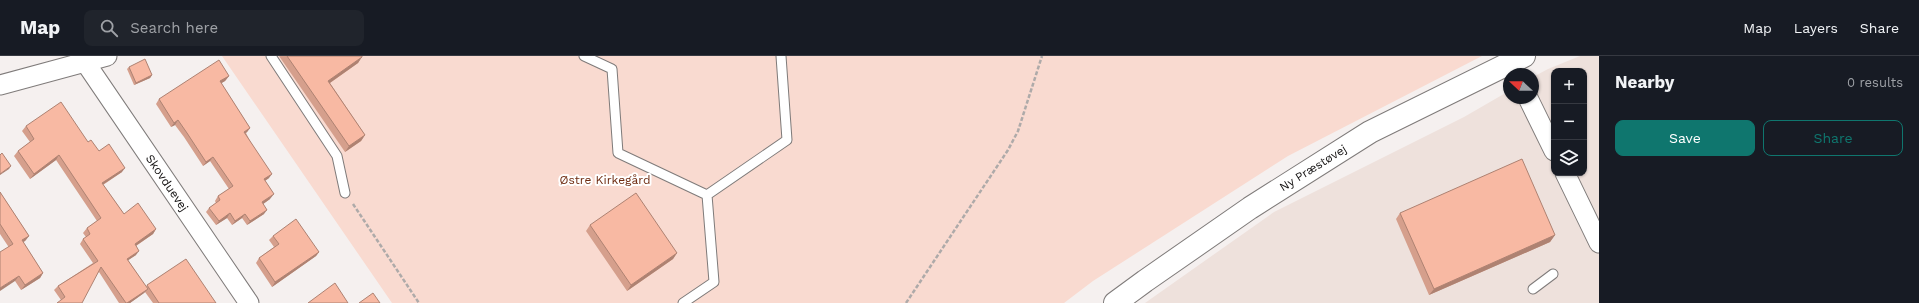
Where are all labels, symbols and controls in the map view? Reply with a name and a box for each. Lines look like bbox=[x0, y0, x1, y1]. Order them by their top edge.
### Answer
search box bbox=[84, 10, 364, 46]
text: Map bbox=[20, 16, 60, 39]
icon: search bbox=[98, 17, 120, 39]
text: Search here bbox=[130, 19, 218, 37]
text: Map bbox=[1743, 20, 1772, 36]
text: Layers bbox=[1794, 20, 1838, 36]
text: Share bbox=[1860, 20, 1899, 36]
north arrow bbox=[1503, 68, 1539, 104]
map controls bbox=[1551, 68, 1587, 176]
button: + bbox=[1551, 68, 1587, 104]
text: Nearby bbox=[1615, 72, 1674, 92]
text: 0 results bbox=[1847, 75, 1903, 90]
button: − bbox=[1551, 104, 1587, 140]
button: Save bbox=[1615, 120, 1755, 156]
button: Share bbox=[1763, 120, 1903, 156]
button: layers bbox=[1551, 140, 1587, 176]
street label: Ny Præstøvej bbox=[1277, 142, 1349, 194]
street label: Skovduevej bbox=[143, 152, 191, 214]
park label: Østre Kirkegård bbox=[560, 173, 650, 187]

